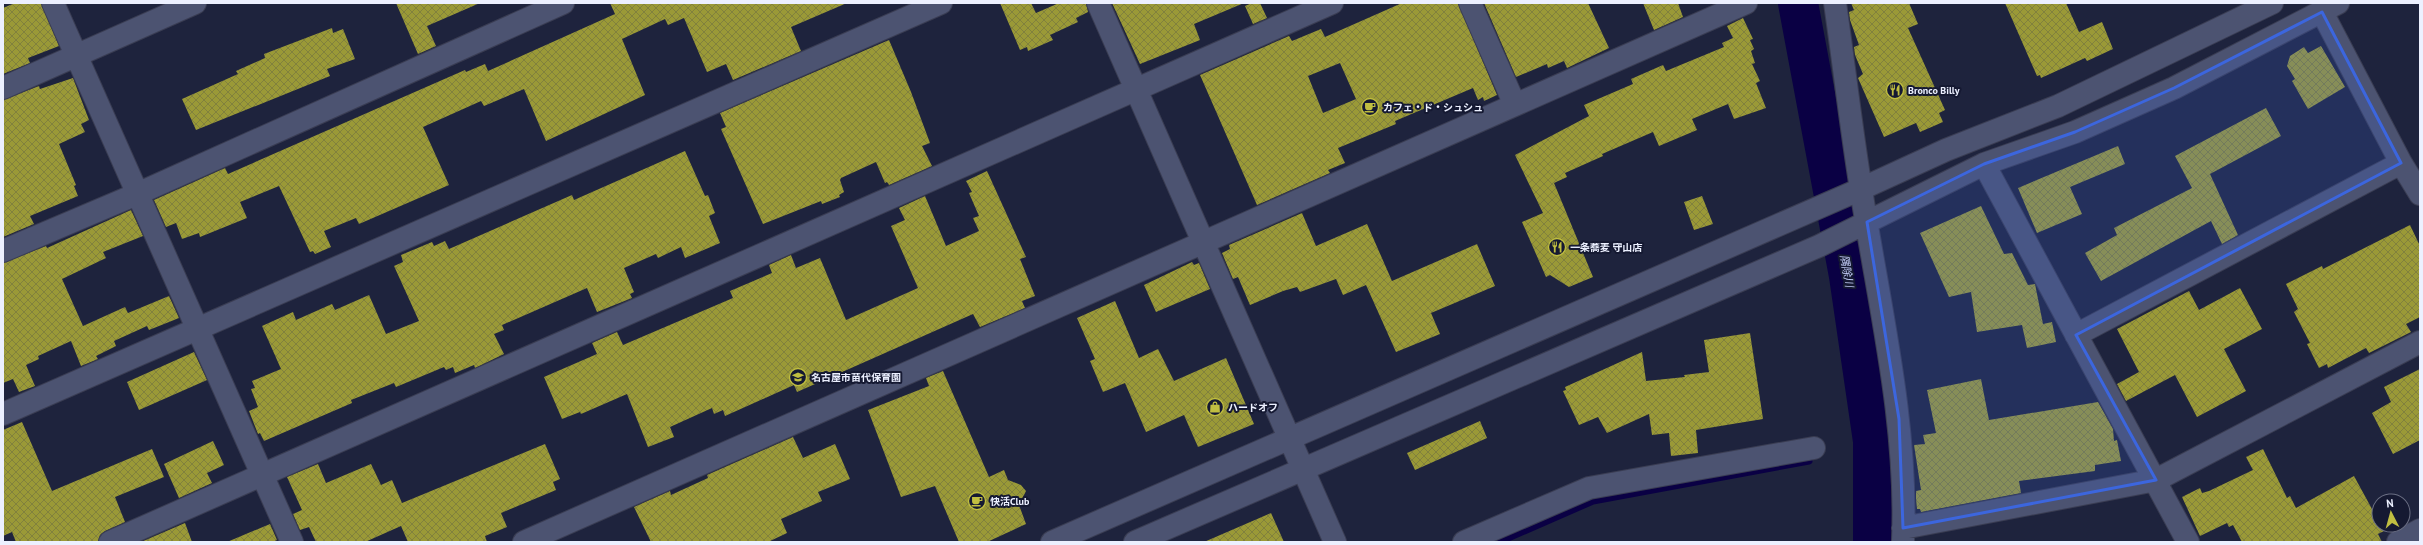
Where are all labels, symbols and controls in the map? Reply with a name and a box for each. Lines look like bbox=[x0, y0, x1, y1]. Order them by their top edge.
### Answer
restaurant icon: Bronco Billy bbox=[1885, 80, 1905, 100]
place label: Bronco Billy bbox=[1908, 84, 1960, 97]
cafe icon: カフェ・ド・シュシュ bbox=[1360, 97, 1380, 117]
place label: カフェ・ド・シュシュ bbox=[1383, 101, 1483, 114]
restaurant icon: 一条蕎麦 守山店 bbox=[1547, 237, 1567, 257]
place label: 一条蕎麦 守山店 bbox=[1570, 241, 1643, 254]
water label: 隅除川 bbox=[1837, 254, 1857, 289]
school or university icon: 名古屋市苗代保育園 bbox=[788, 367, 808, 387]
place label: 名古屋市苗代保育園 bbox=[811, 371, 901, 384]
shop icon: ハードオフ bbox=[1205, 397, 1225, 417]
place label: ハードオフ bbox=[1228, 401, 1278, 414]
cafe icon: 快活Club bbox=[967, 491, 987, 511]
north arrow bbox=[2371, 493, 2411, 533]
place label: 快活Club bbox=[990, 495, 1030, 508]
text: N bbox=[2386, 496, 2394, 510]

